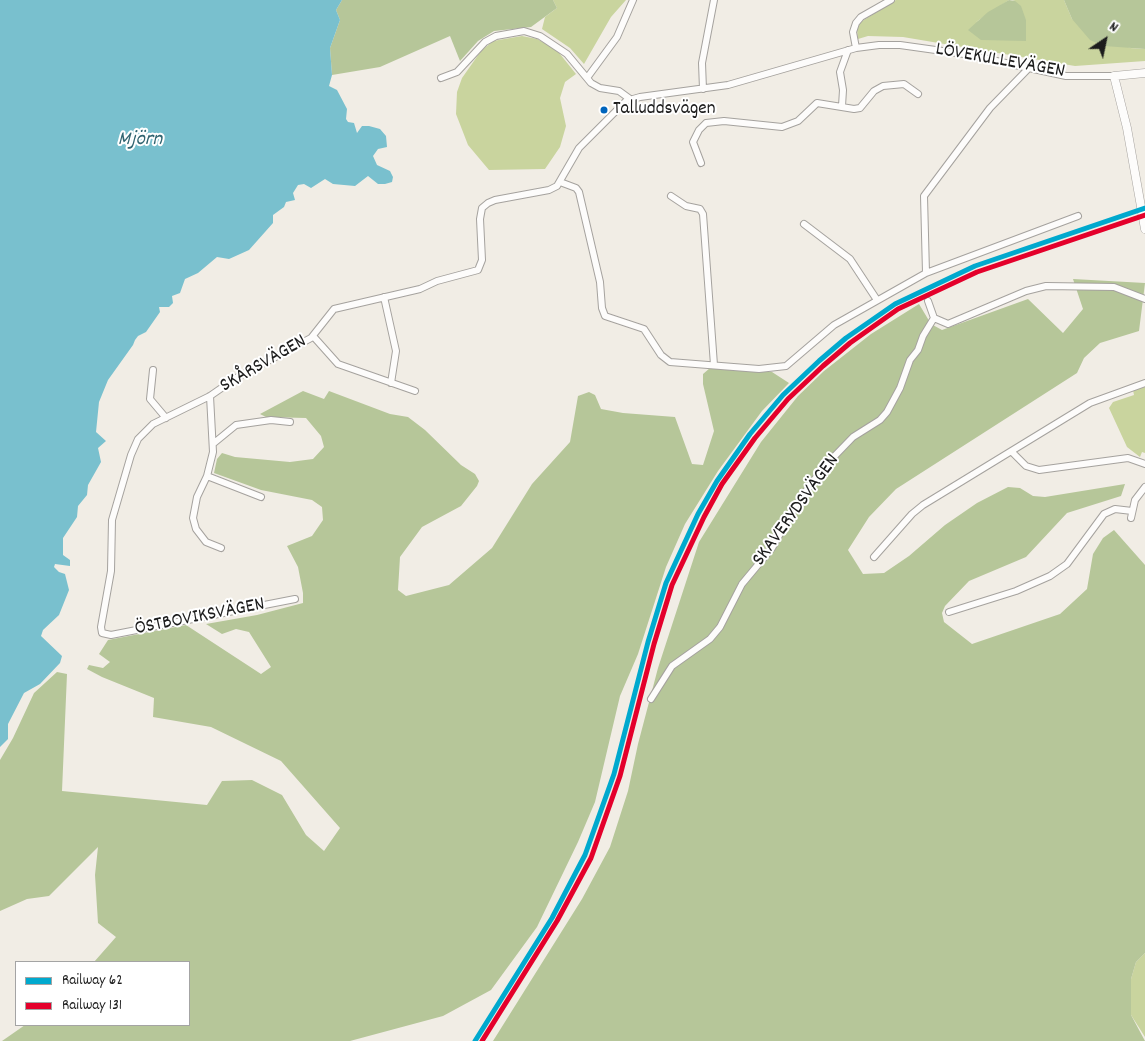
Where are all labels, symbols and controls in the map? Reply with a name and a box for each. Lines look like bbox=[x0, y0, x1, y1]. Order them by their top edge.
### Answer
north arrow bbox=[1080, 15, 1130, 65]
text: N bbox=[1105, 17, 1122, 38]
street label: LÖVEKULLEVÄGEN bbox=[933, 39, 1067, 85]
place label: Talluddsvägen bbox=[613, 99, 715, 121]
marker: Talluddsvägen bbox=[599, 105, 609, 115]
water label: Mjörn bbox=[118, 128, 162, 154]
street label: SKÅRSVÄGEN bbox=[216, 331, 312, 399]
street label: SKAVERYDSVÄGEN bbox=[748, 450, 846, 572]
street label: ÖSTBOVIKSVÄGEN bbox=[133, 594, 267, 642]
legend bbox=[15, 961, 190, 1026]
text: Railway 62 bbox=[62, 970, 123, 992]
text: Railway 131 bbox=[62, 995, 122, 1017]

